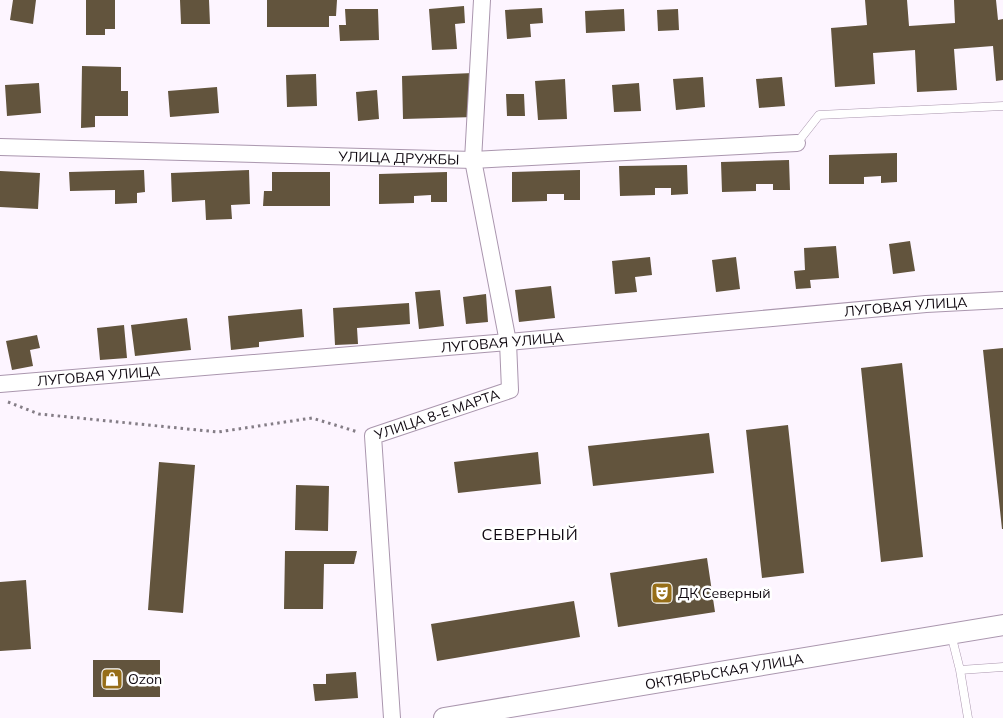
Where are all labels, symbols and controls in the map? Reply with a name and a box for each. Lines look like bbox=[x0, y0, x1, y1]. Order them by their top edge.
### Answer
street label: УЛИЦА ДРУЖБЫ bbox=[337, 147, 460, 169]
street label: ЛУГОВАЯ УЛИЦА bbox=[843, 293, 968, 320]
street label: ЛУГОВАЯ УЛИЦА bbox=[440, 328, 565, 357]
street label: ЛУГОВАЯ УЛИЦА bbox=[36, 362, 162, 390]
street label: УЛИЦА 8-Е МАРТА bbox=[371, 385, 502, 444]
district label: СЕВЕРНЫЙ bbox=[481, 524, 579, 544]
theatre icon: ДК Северный bbox=[650, 581, 674, 605]
place label: ДК Северный bbox=[678, 584, 771, 602]
street label: ОКТЯБРЬСКАЯ УЛИЦА bbox=[644, 649, 805, 693]
shop icon: Ozon bbox=[100, 667, 124, 691]
place label: Ozon bbox=[128, 670, 162, 688]

